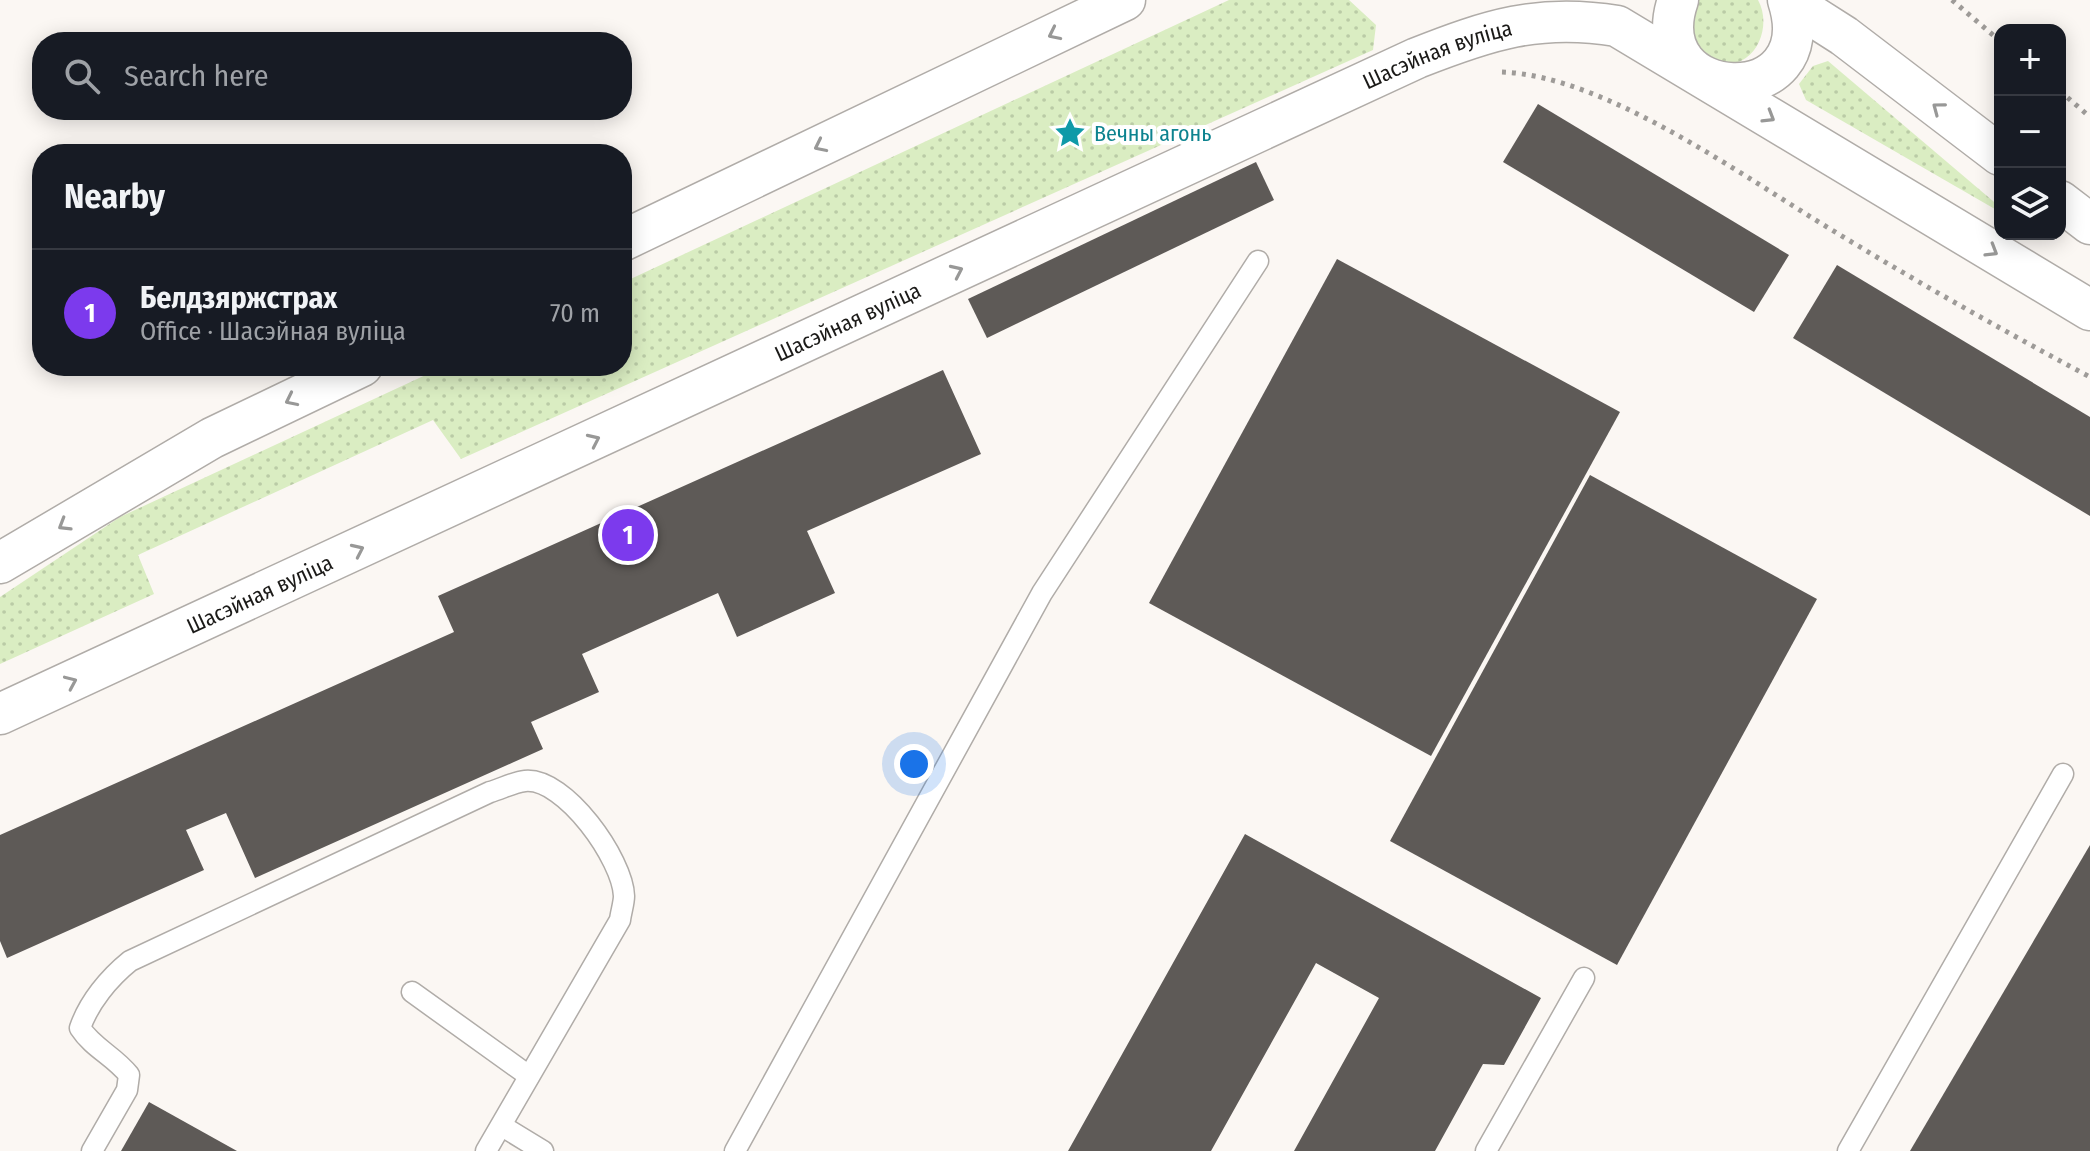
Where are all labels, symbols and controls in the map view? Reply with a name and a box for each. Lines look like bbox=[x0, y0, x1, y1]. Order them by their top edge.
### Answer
street label: Шасэйная вуліца bbox=[1358, 14, 1514, 95]
one-way arrow bbox=[1048, 24, 1063, 40]
map controls bbox=[1994, 24, 2066, 240]
button: + bbox=[1994, 24, 2066, 96]
search box bbox=[32, 32, 632, 120]
icon: search bbox=[60, 54, 104, 98]
text: Search here bbox=[124, 58, 269, 94]
button: − bbox=[1994, 96, 2066, 168]
one-way arrow bbox=[1932, 103, 1947, 117]
one-way arrow bbox=[1760, 107, 1775, 123]
place icon: Вечны агонь bbox=[1053, 116, 1087, 150]
place label: Вечны агонь bbox=[1094, 120, 1212, 147]
one-way arrow bbox=[814, 136, 828, 152]
button: layers bbox=[1994, 168, 2066, 240]
text: Nearby bbox=[64, 176, 165, 217]
one-way arrow bbox=[1983, 241, 1998, 257]
one-way arrow bbox=[948, 265, 963, 281]
street label: Шасэйная вуліца bbox=[770, 276, 925, 367]
text: Белдзяржстрах bbox=[140, 280, 337, 316]
text: 1 bbox=[85, 298, 96, 329]
text: 70 m bbox=[550, 298, 600, 329]
text: Office · Шасэйная вуліца bbox=[140, 316, 406, 347]
one-way arrow bbox=[285, 390, 300, 406]
one-way arrow bbox=[586, 434, 600, 450]
pin: 1 bbox=[602, 505, 654, 565]
one-way arrow bbox=[58, 516, 73, 531]
one-way arrow bbox=[350, 543, 364, 559]
street label: Шасэйная вуліца bbox=[182, 548, 337, 639]
one-way arrow bbox=[63, 676, 77, 692]
your location bbox=[894, 744, 934, 784]

